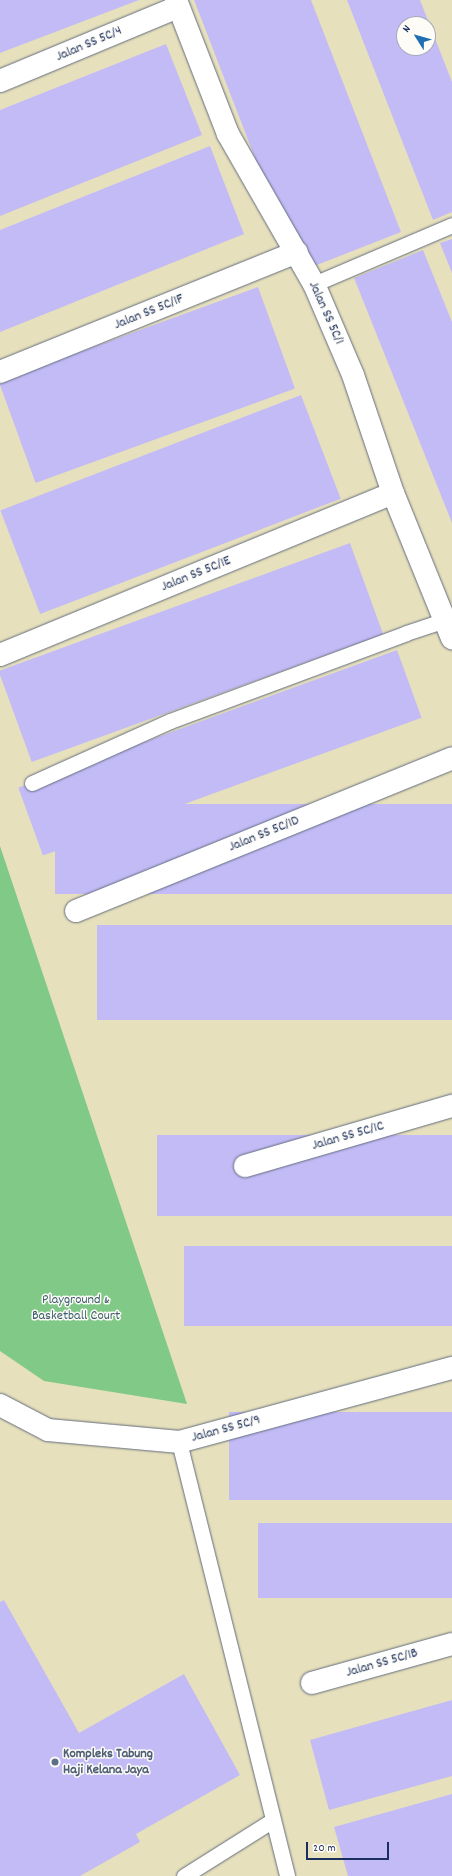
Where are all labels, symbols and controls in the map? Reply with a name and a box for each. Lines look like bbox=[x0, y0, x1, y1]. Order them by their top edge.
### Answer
north arrow bbox=[396, 16, 436, 56]
text: N bbox=[399, 22, 415, 36]
street label: Jalan SS 5C/4 bbox=[54, 23, 124, 65]
street label: Jalan SS 5C/1 bbox=[305, 279, 347, 347]
street label: Jalan SS 5C/1F bbox=[112, 290, 186, 334]
street label: Jalan SS 5C/1E bbox=[159, 552, 233, 596]
street label: Jalan SS 5C/1D bbox=[226, 812, 302, 856]
street label: Jalan SS 5C/1C bbox=[310, 1118, 386, 1154]
park label: Playground & Basketball Court bbox=[32, 1292, 120, 1324]
street label: Jalan SS 5C/9 bbox=[190, 1412, 262, 1446]
street label: Jalan SS 5C/1B bbox=[344, 1645, 420, 1681]
place label: Kompleks Tabung Haji Kelana Jaya bbox=[63, 1746, 153, 1778]
marker: Kompleks Tabung Haji Kelana Jaya bbox=[50, 1757, 60, 1767]
scale bar bbox=[308, 1834, 391, 1860]
text: 20 m bbox=[313, 1840, 336, 1857]

